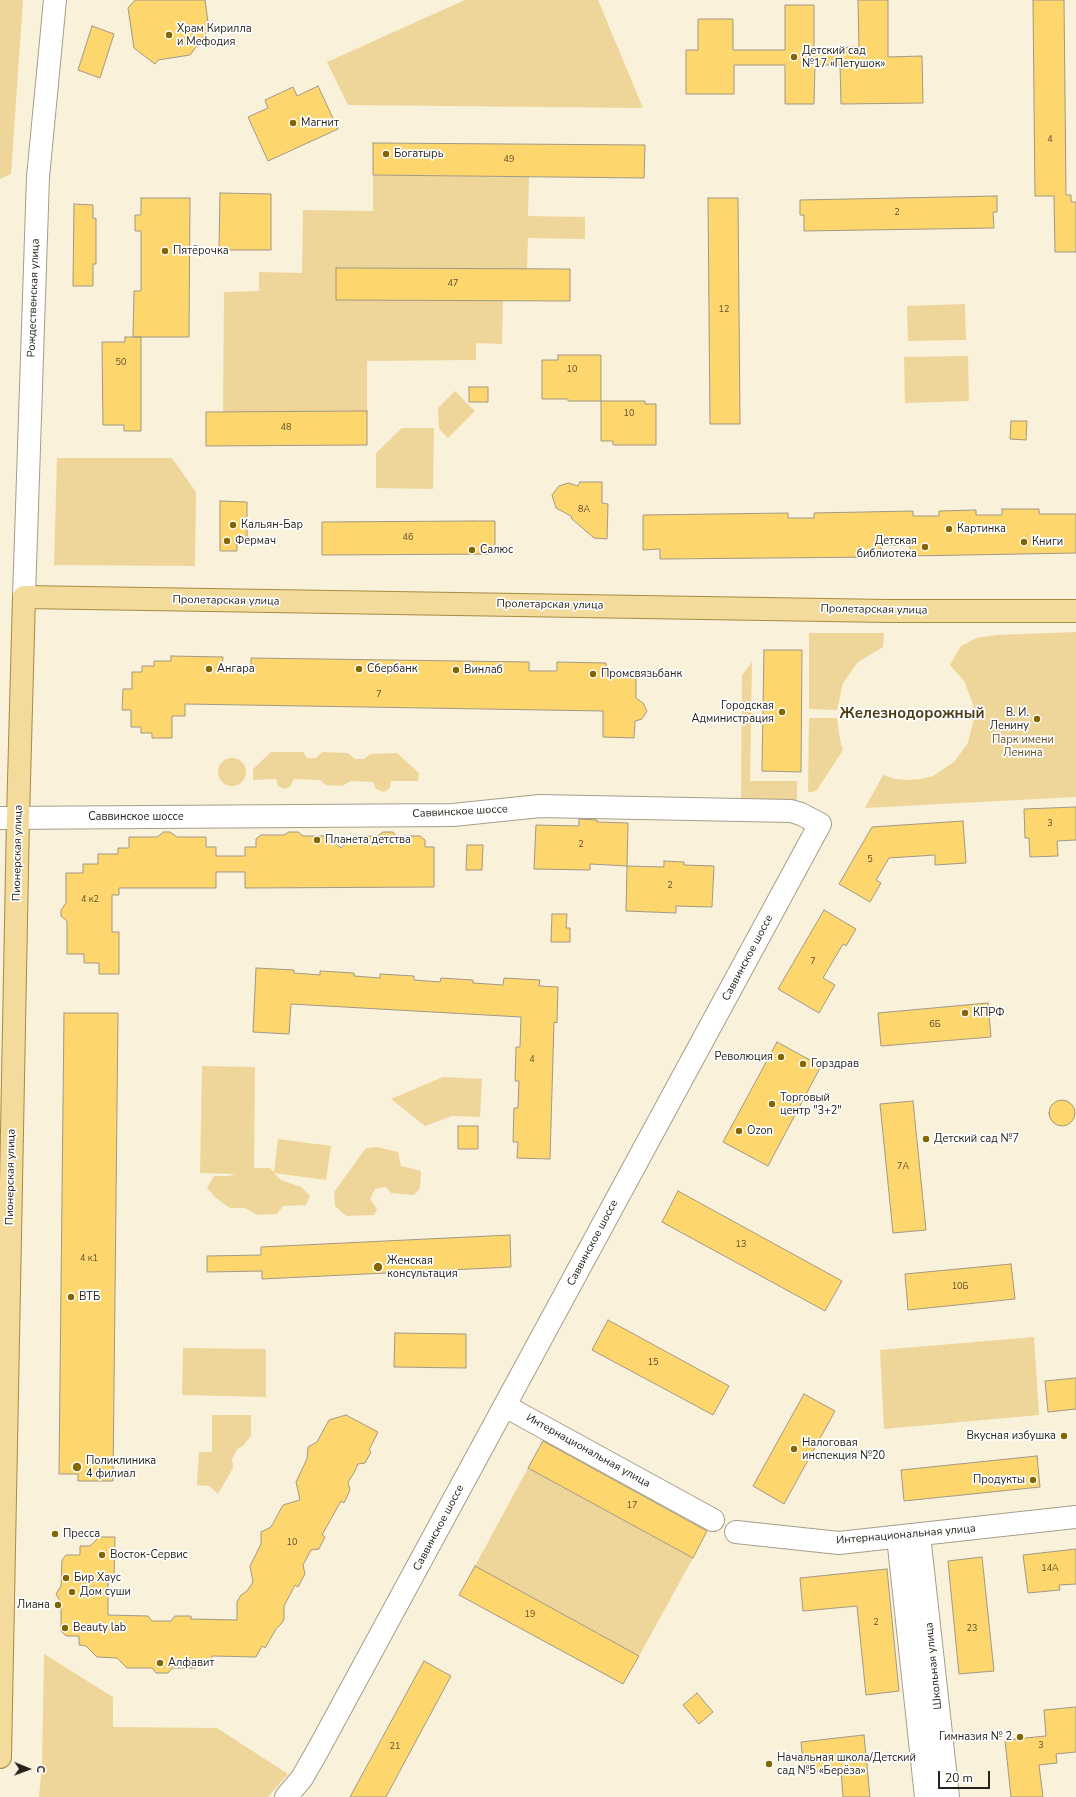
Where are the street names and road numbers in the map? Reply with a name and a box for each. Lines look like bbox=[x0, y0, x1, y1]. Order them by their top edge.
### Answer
street label: Рождественская улица bbox=[25, 238, 43, 358]
street label: Пролетарская улица bbox=[172, 593, 280, 609]
street label: Пролетарская улица bbox=[496, 597, 604, 613]
street label: Пролетарская улица bbox=[820, 602, 928, 618]
street label: Саввинское шоссе bbox=[412, 803, 508, 821]
street label: Пионерская улица bbox=[11, 805, 25, 901]
street label: Саввинское шоссе bbox=[88, 810, 184, 824]
street label: Саввинское шоссе bbox=[720, 913, 776, 1003]
street label: Пионерская улица bbox=[4, 1129, 18, 1225]
street label: Саввинское шоссе bbox=[565, 1198, 621, 1288]
street label: Интернациональная улица bbox=[524, 1411, 652, 1491]
street label: Саввинское шоссе bbox=[411, 1483, 467, 1573]
street label: Интернациональная улица bbox=[836, 1522, 976, 1548]
street label: Школьная улица bbox=[923, 1622, 945, 1710]

